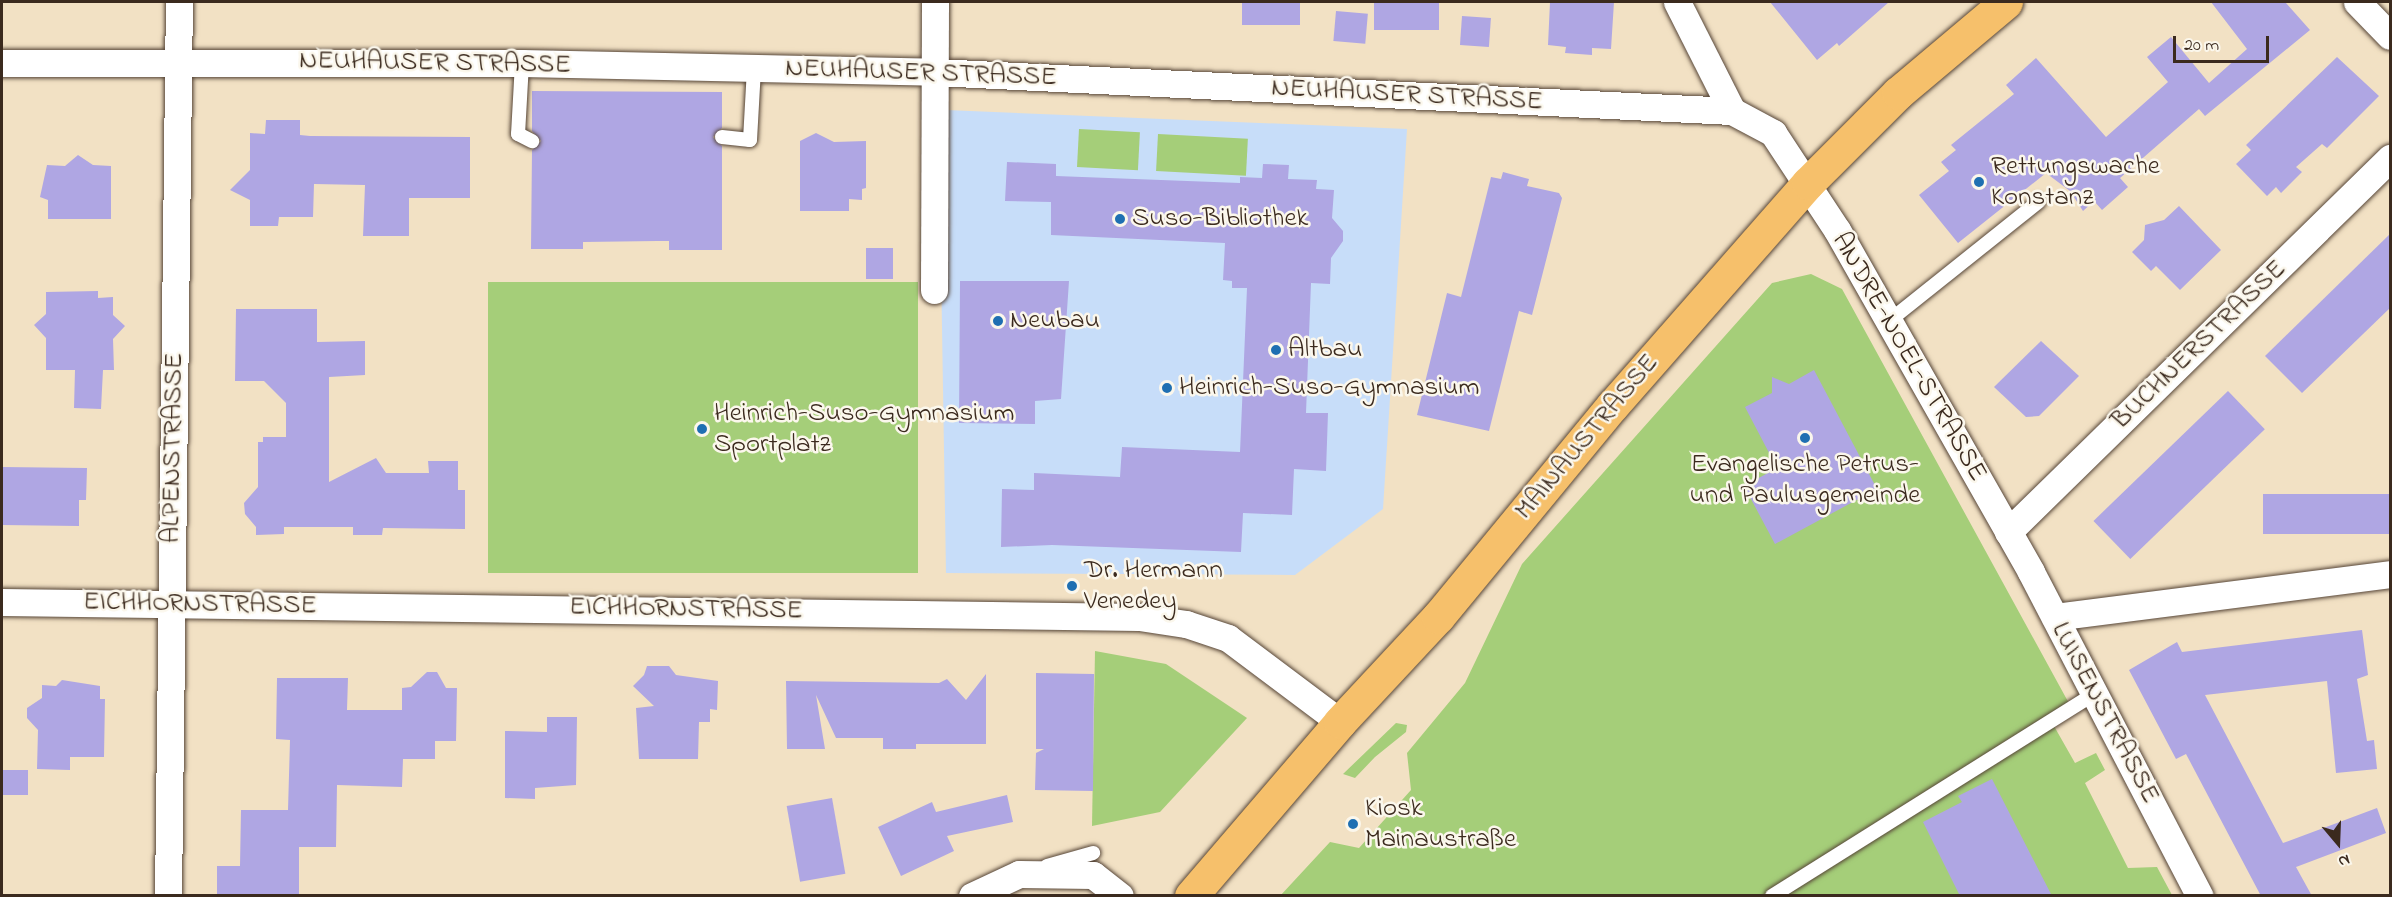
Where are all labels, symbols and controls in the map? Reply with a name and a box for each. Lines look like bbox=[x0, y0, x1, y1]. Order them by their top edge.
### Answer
scale bar bbox=[2176, 24, 2272, 62]
text: 20 m bbox=[2184, 33, 2219, 59]
street label: NEUHAUSER STRASSE bbox=[299, 44, 571, 82]
street label: NEUHAUSER STRASSE bbox=[785, 52, 1057, 94]
street label: NEUHAUSER STRASSE bbox=[1270, 72, 1544, 118]
place label: Rettungswache Konstanz bbox=[1991, 150, 2160, 213]
marker: Rettungswache Konstanz bbox=[1972, 175, 1986, 189]
place label: Suso-Bibliothek bbox=[1132, 203, 1308, 235]
marker: Suso-Bibliothek bbox=[1113, 212, 1127, 226]
street label: ANDRE-NOEL-STRASSE bbox=[1824, 227, 1994, 487]
street label: BUCHNERSTRASSE bbox=[2105, 253, 2293, 437]
place label: Neubau bbox=[1010, 305, 1100, 337]
marker: Neubau bbox=[991, 314, 1005, 328]
place label: Altbau bbox=[1288, 334, 1362, 366]
marker: Altbau bbox=[1269, 343, 1283, 357]
street label: MAINAUSTRASSE bbox=[1508, 347, 1666, 527]
street label: ALPENSTRASSE bbox=[155, 352, 191, 544]
place label: Heinrich-Suso-Gymnasium bbox=[1179, 372, 1479, 404]
marker: Heinrich-Suso-Gymnasium bbox=[1160, 381, 1174, 395]
place label: Heinrich-Suso-Gymnasium Sportplatz bbox=[714, 397, 1014, 460]
marker: Heinrich-Suso-Gymnasium Sportplatz bbox=[695, 422, 709, 436]
marker: Evangelische Petrus- und Paulusgemeinde bbox=[1798, 431, 1812, 445]
place label: Evangelische Petrus- und Paulusgemeinde bbox=[1690, 448, 1920, 511]
place label: Dr. Hermann Venedey bbox=[1084, 554, 1223, 617]
marker: Dr. Hermann Venedey bbox=[1065, 579, 1079, 593]
street label: EICHHORNSTRASSE bbox=[83, 586, 317, 622]
street label: EICHHORNSTRASSE bbox=[569, 591, 803, 627]
street label: LUISENSTRASSE bbox=[2044, 617, 2166, 809]
place label: Kiosk Mainaustraße bbox=[1365, 792, 1516, 855]
north arrow bbox=[2308, 813, 2368, 873]
marker: Kiosk Mainaustraße bbox=[1346, 817, 1360, 831]
text: N bbox=[2335, 847, 2353, 873]

